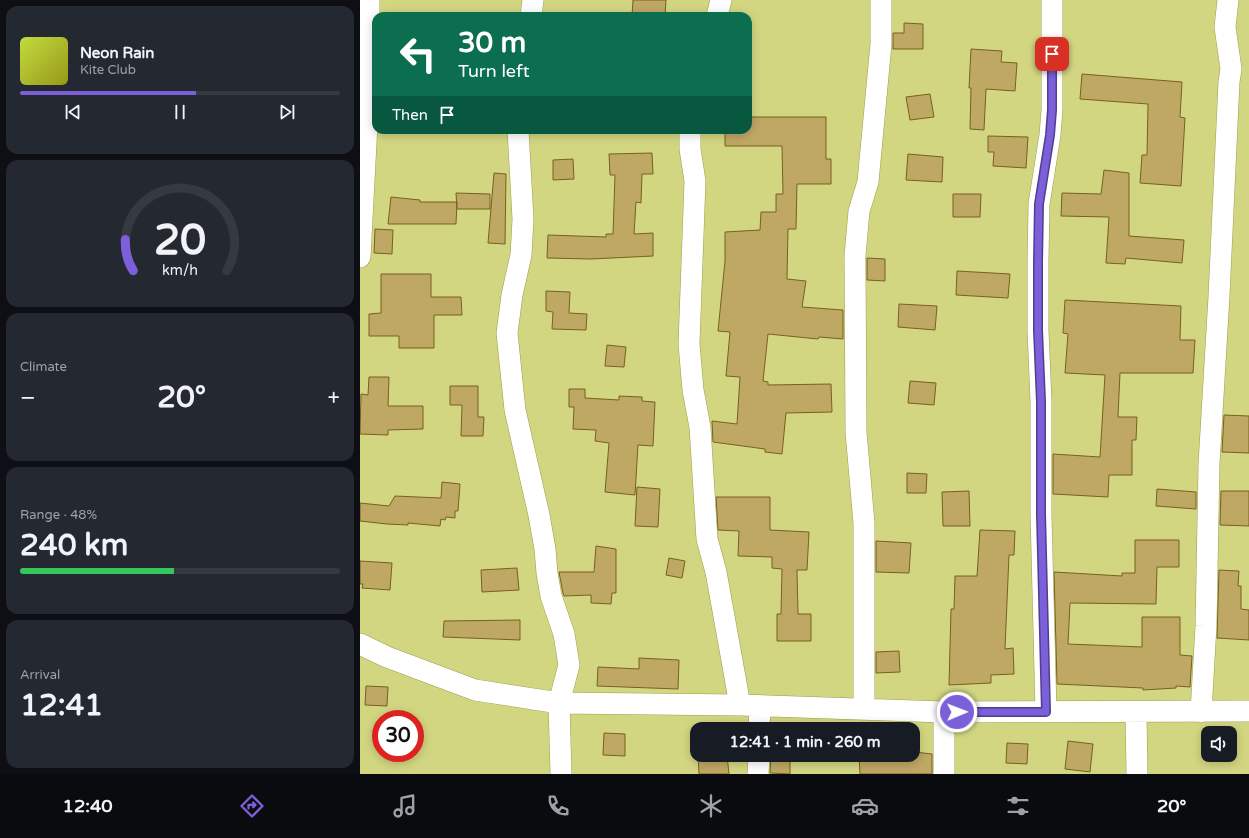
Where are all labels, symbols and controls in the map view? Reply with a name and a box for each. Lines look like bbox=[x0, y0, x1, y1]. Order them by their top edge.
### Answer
text: 30 m bbox=[458, 26, 526, 60]
icon: left bbox=[392, 28, 444, 80]
pin bbox=[1035, 37, 1069, 71]
icon: arrive bbox=[1041, 43, 1063, 65]
text: Neon Rain bbox=[80, 44, 154, 62]
text: Turn left bbox=[458, 60, 530, 82]
text: Kite Club bbox=[80, 62, 136, 78]
icon: previous bbox=[62, 101, 84, 123]
icon: pause bbox=[169, 101, 191, 123]
icon: next bbox=[276, 101, 298, 123]
icon: arrive bbox=[436, 104, 458, 126]
text: Then bbox=[392, 106, 428, 124]
text: 20 bbox=[154, 216, 206, 266]
text: km/h bbox=[162, 262, 198, 279]
text: Climate bbox=[20, 359, 67, 375]
text: 20° bbox=[157, 379, 206, 416]
text: − bbox=[20, 385, 36, 411]
text: + bbox=[328, 385, 340, 411]
text: Range · 48% bbox=[20, 507, 97, 523]
text: 240 km bbox=[20, 527, 128, 564]
text: Arrival bbox=[20, 667, 60, 683]
text: 12:41 bbox=[20, 687, 103, 724]
position arrow bbox=[936, 691, 978, 733]
speed limit sign: 30 bbox=[372, 710, 424, 762]
map controls bbox=[1201, 726, 1237, 762]
button: sound bbox=[1201, 726, 1237, 762]
text: 12:41 · 1 min · 260 m bbox=[730, 733, 880, 751]
icon: directions bbox=[238, 792, 266, 820]
icon: music bbox=[391, 792, 419, 820]
icon: phone bbox=[544, 792, 572, 820]
icon: climate bbox=[697, 792, 725, 820]
icon: car bbox=[851, 792, 879, 820]
icon: filters bbox=[1004, 792, 1032, 820]
text: 12:40 bbox=[63, 795, 113, 817]
text: 20° bbox=[1157, 795, 1186, 817]

